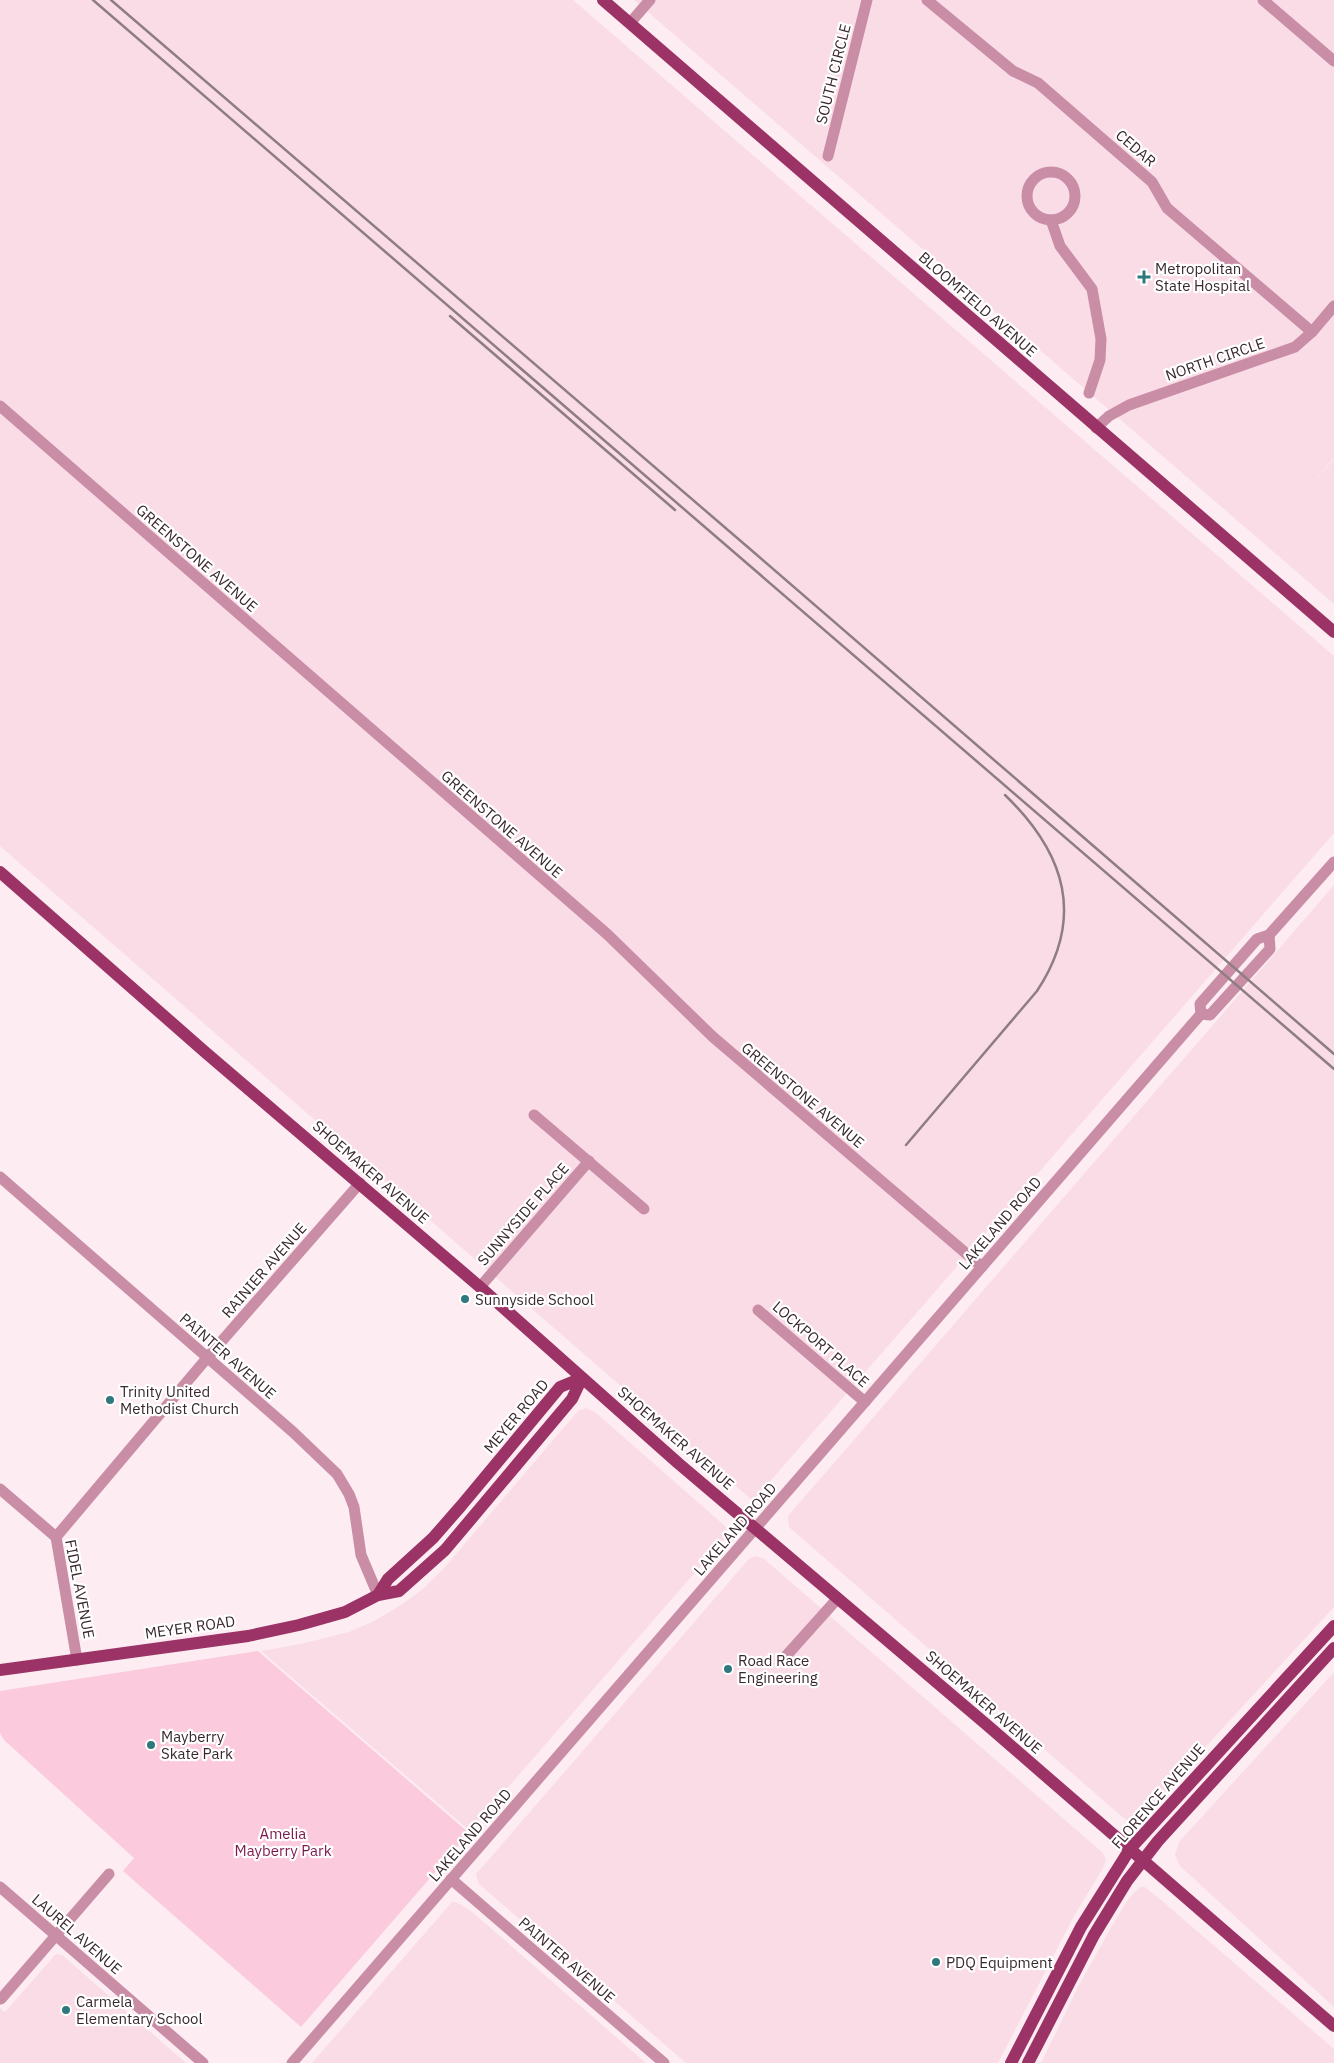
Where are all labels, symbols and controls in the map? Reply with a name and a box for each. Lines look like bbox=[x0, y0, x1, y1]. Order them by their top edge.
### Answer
street label: SOUTH CIRCLE bbox=[811, 22, 855, 126]
street label: CEDAR bbox=[1112, 125, 1160, 171]
street label: BLOOMFIELD AVENUE bbox=[915, 247, 1041, 361]
place label: Metropolitan State Hospital bbox=[1155, 259, 1250, 295]
marker: Metropolitan State Hospital bbox=[1137, 270, 1151, 284]
street label: NORTH CIRCLE bbox=[1163, 333, 1267, 385]
street label: GREENSTONE AVENUE bbox=[132, 500, 262, 616]
street label: GREENSTONE AVENUE bbox=[437, 766, 567, 882]
street label: GREENSTONE AVENUE bbox=[738, 1038, 868, 1152]
street label: SHOEMAKER AVENUE bbox=[309, 1116, 433, 1228]
street label: SUNNYSIDE PLACE bbox=[473, 1159, 573, 1269]
street label: LAKELAND ROAD bbox=[955, 1173, 1045, 1273]
street label: RAINIER AVENUE bbox=[217, 1218, 311, 1322]
place label: Sunnyside School bbox=[475, 1290, 594, 1309]
marker: Sunnyside School bbox=[459, 1293, 471, 1305]
street label: LOCKPORT PLACE bbox=[769, 1297, 873, 1391]
street label: PAINTER AVENUE bbox=[176, 1309, 280, 1403]
street label: MEYER ROAD bbox=[479, 1375, 553, 1457]
place label: Trinity United Methodist Church bbox=[120, 1382, 239, 1418]
street label: SHOEMAKER AVENUE bbox=[614, 1382, 738, 1494]
marker: Trinity United Methodist Church bbox=[104, 1394, 116, 1406]
street label: LAKELAND ROAD bbox=[690, 1479, 780, 1579]
street label: FIDEL AVENUE bbox=[61, 1538, 99, 1640]
street label: MEYER ROAD bbox=[144, 1611, 236, 1643]
street label: SHOEMAKER AVENUE bbox=[922, 1646, 1046, 1758]
place label: Road Race Engineering bbox=[738, 1651, 818, 1687]
marker: Road Race Engineering bbox=[722, 1663, 734, 1675]
place label: Mayberry Skate Park bbox=[161, 1727, 233, 1763]
marker: Mayberry Skate Park bbox=[145, 1739, 157, 1751]
street label: FLORENCE AVENUE bbox=[1107, 1740, 1209, 1852]
street label: LAKELAND ROAD bbox=[425, 1785, 515, 1885]
park label: Amelia Mayberry Park bbox=[234, 1824, 332, 1860]
street label: LAUREL AVENUE bbox=[28, 1890, 126, 1978]
street label: PAINTER AVENUE bbox=[515, 1913, 619, 2007]
place label: PDQ Equipment bbox=[946, 1953, 1053, 1972]
marker: PDQ Equipment bbox=[930, 1956, 942, 1968]
place label: Carmela Elementary School bbox=[76, 1992, 203, 2028]
marker: Carmela Elementary School bbox=[60, 2004, 72, 2016]

